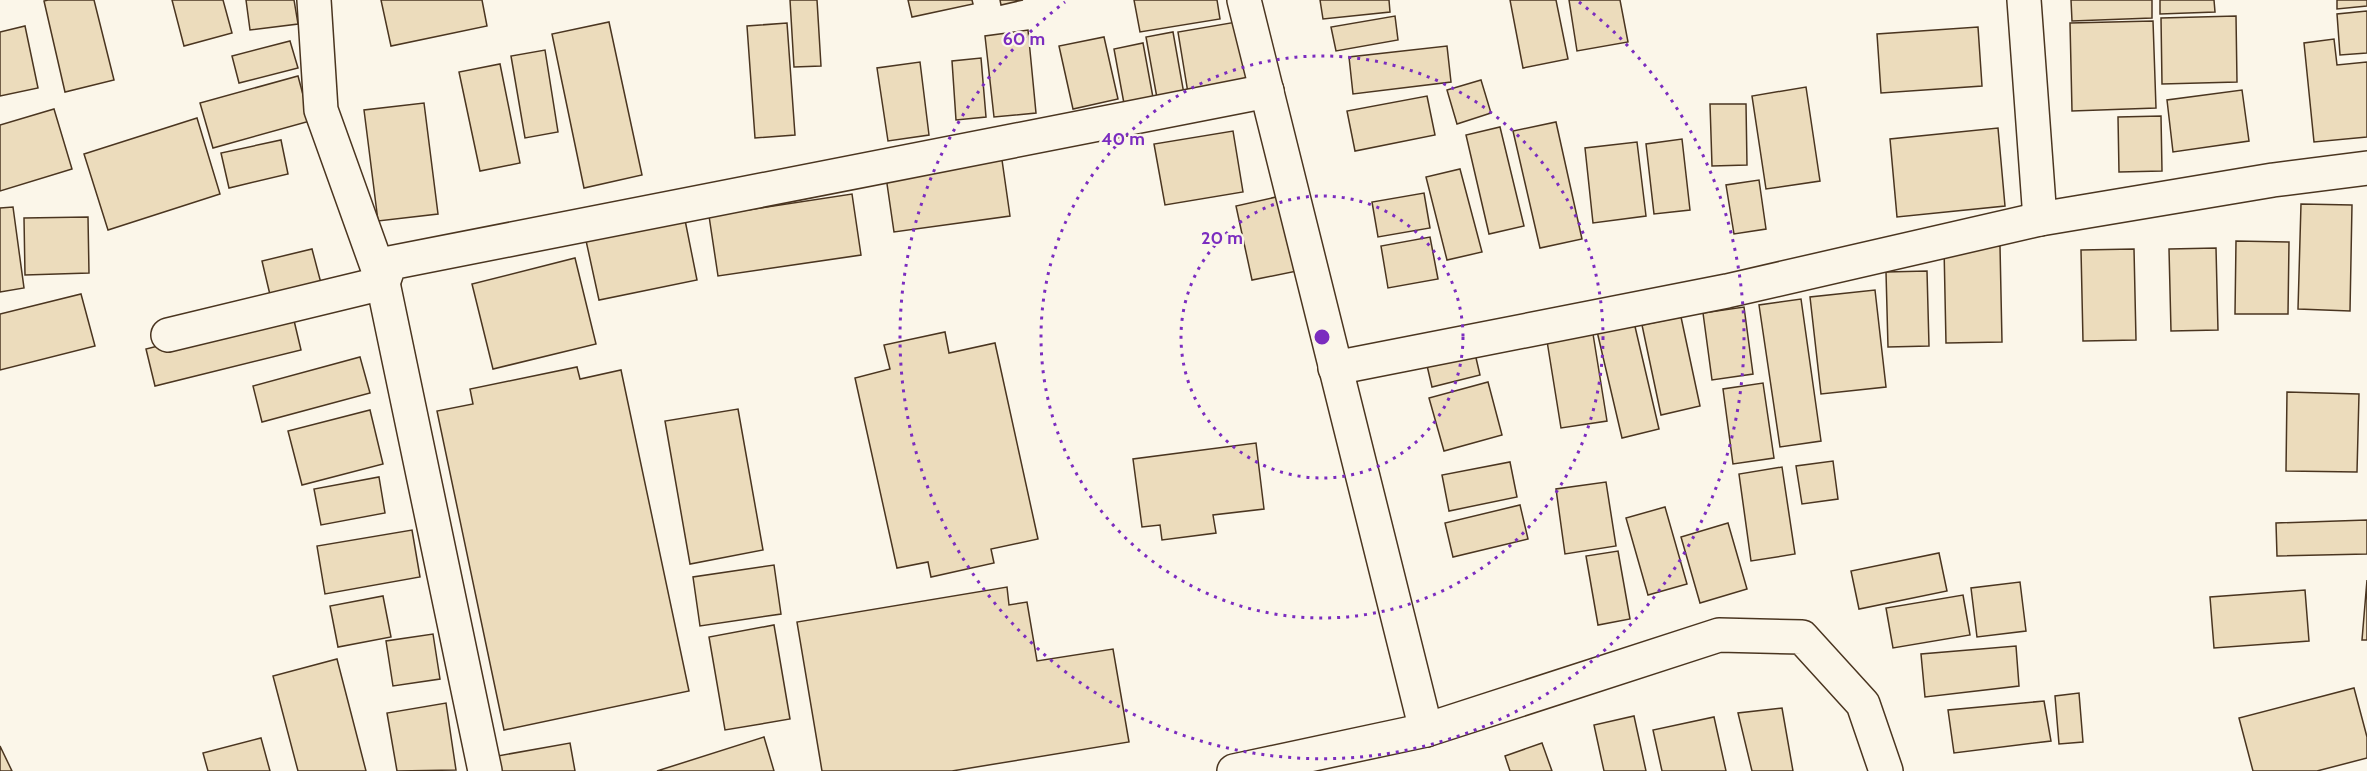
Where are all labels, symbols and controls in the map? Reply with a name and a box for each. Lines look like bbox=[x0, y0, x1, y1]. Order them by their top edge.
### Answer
text: 60 m bbox=[1003, 28, 1045, 50]
text: 40 m bbox=[1101, 128, 1145, 150]
text: 20 m bbox=[1201, 227, 1243, 249]
centre of rings bbox=[1312, 327, 1332, 347]

